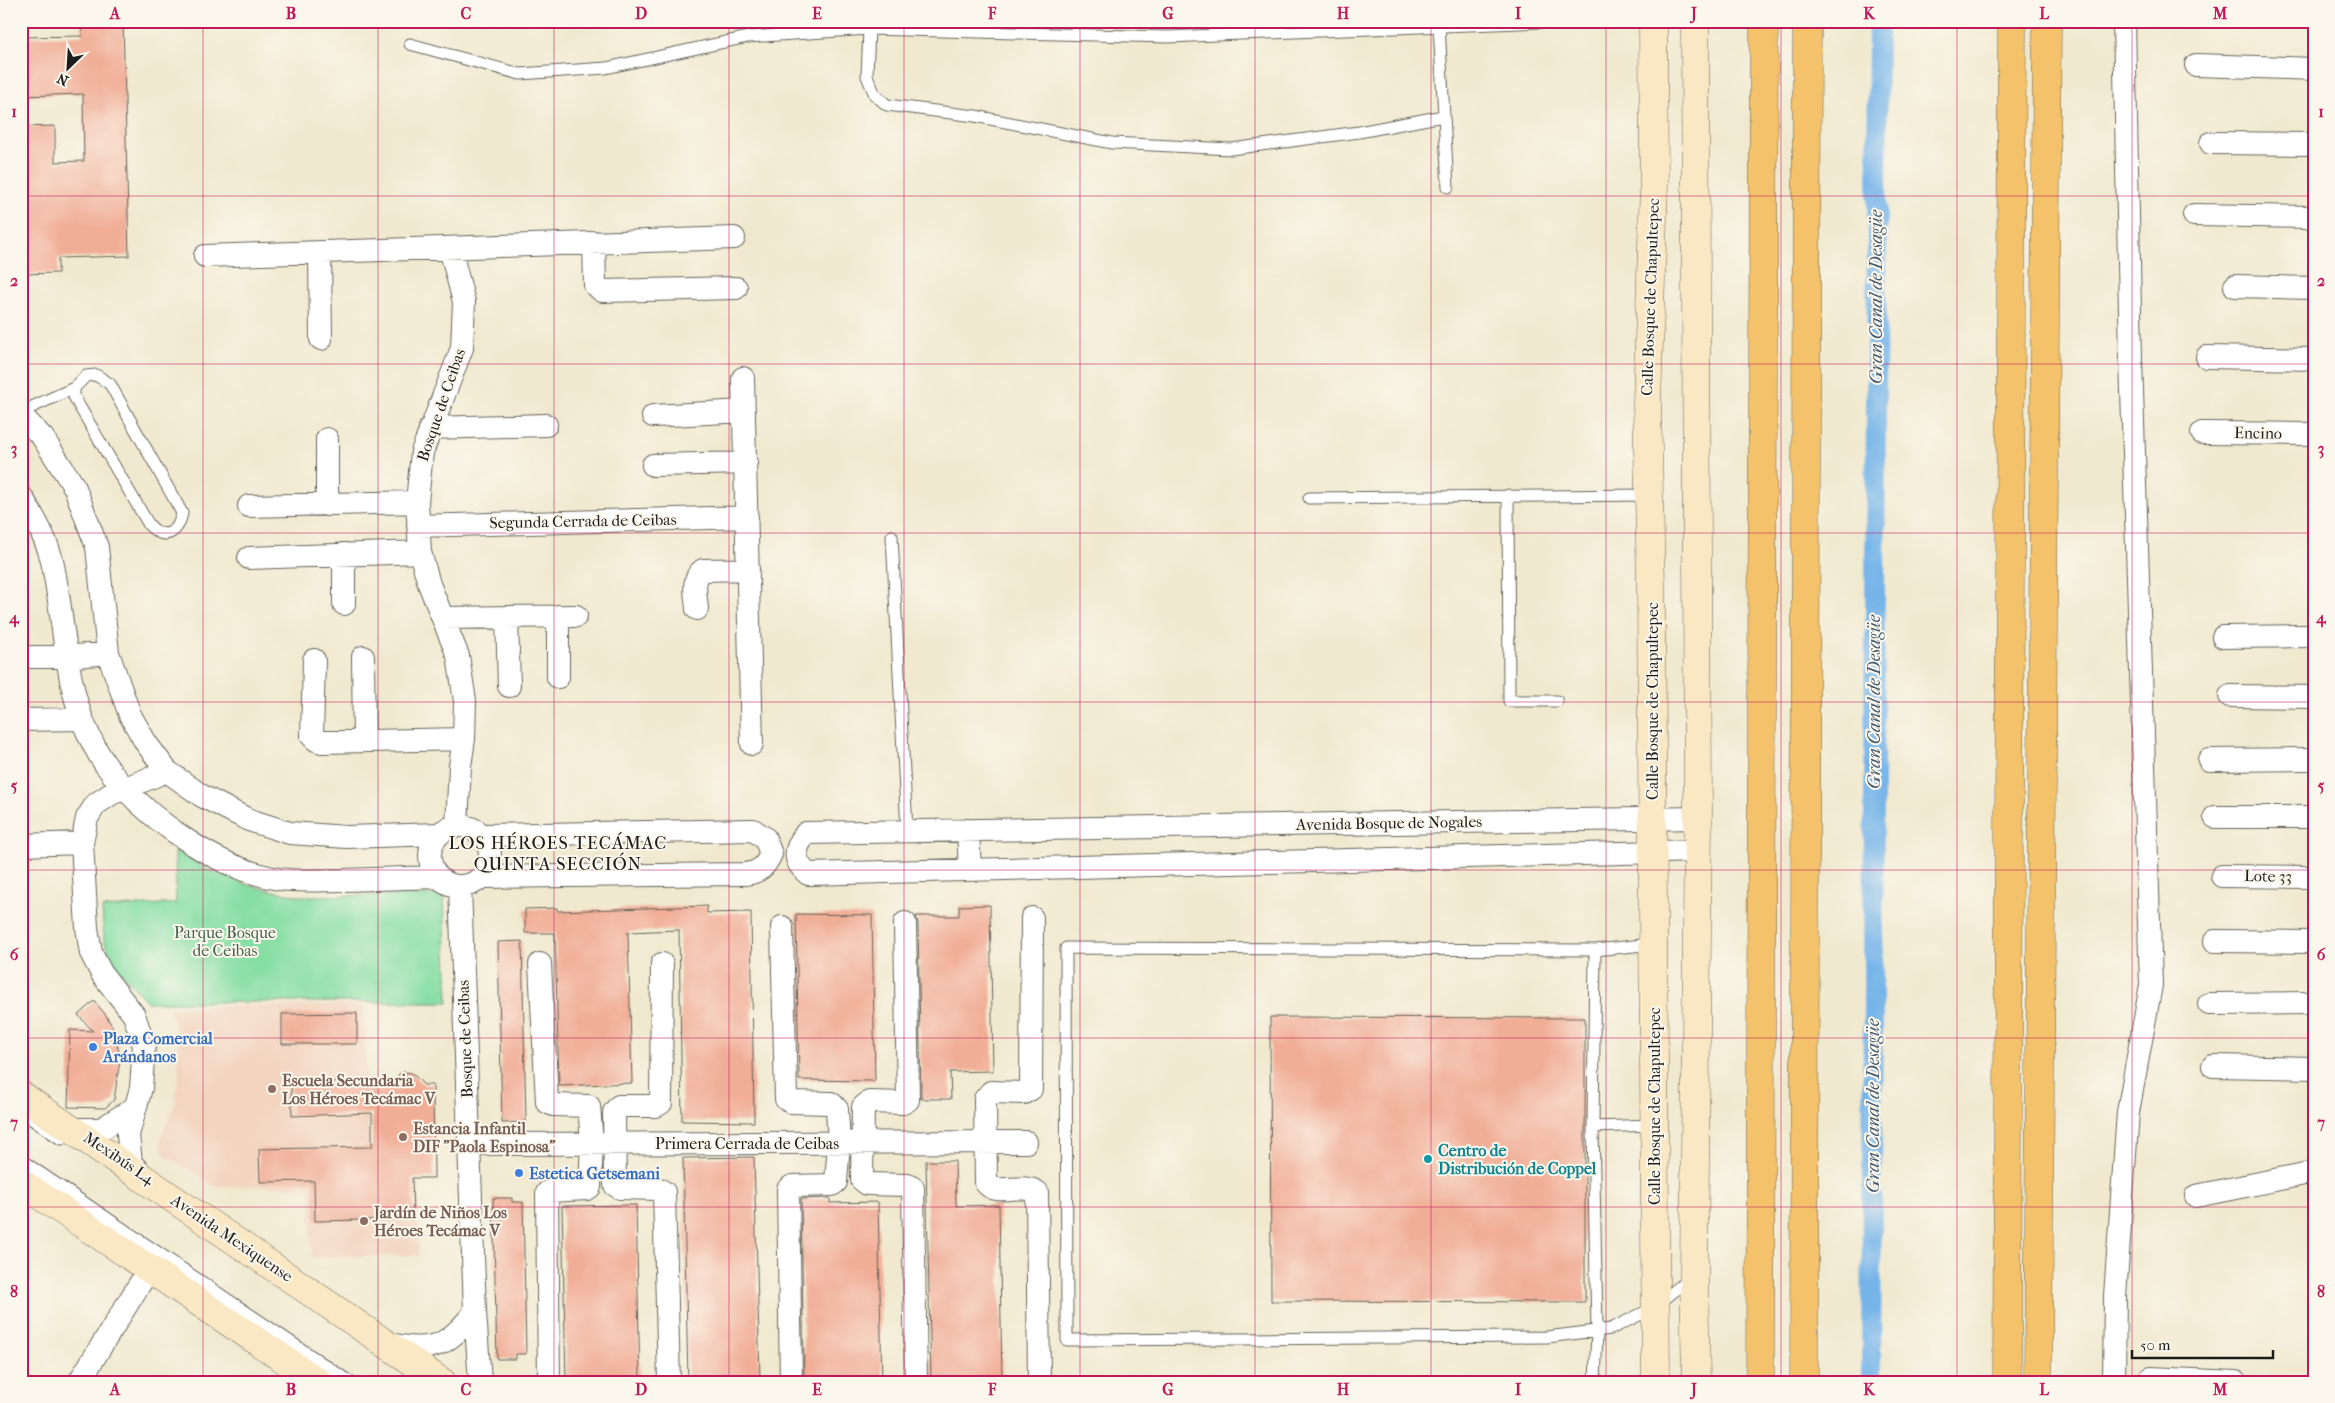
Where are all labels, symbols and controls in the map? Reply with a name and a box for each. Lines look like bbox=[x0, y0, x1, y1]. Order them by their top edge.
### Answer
text: A bbox=[109, 4, 121, 23]
text: B bbox=[286, 4, 296, 23]
text: C bbox=[461, 4, 472, 23]
text: D bbox=[635, 4, 647, 23]
text: E bbox=[812, 4, 822, 23]
text: F bbox=[987, 4, 997, 23]
text: G bbox=[1162, 4, 1174, 23]
text: H bbox=[1337, 4, 1350, 23]
text: I bbox=[1515, 4, 1522, 23]
text: J bbox=[1689, 4, 1697, 24]
text: K bbox=[1863, 4, 1876, 23]
text: L bbox=[2039, 4, 2049, 23]
text: M bbox=[2212, 4, 2228, 23]
north arrow bbox=[42, 42, 92, 92]
text: N bbox=[54, 69, 71, 89]
text: 1 bbox=[11, 102, 17, 121]
text: 1 bbox=[2318, 102, 2324, 121]
street label: Calle Bosque de Chapultepec bbox=[1637, 198, 1663, 396]
water label: Gran Canal de Desagüe bbox=[1866, 209, 1887, 384]
text: 2 bbox=[10, 271, 18, 290]
text: 2 bbox=[2317, 271, 2325, 290]
street label: Bosque de Ceibas bbox=[413, 346, 469, 464]
street label: Encino bbox=[2234, 423, 2282, 443]
text: 3 bbox=[11, 439, 17, 459]
text: 3 bbox=[2318, 439, 2324, 459]
street label: Segunda Cerrada de Ceibas bbox=[489, 510, 677, 532]
street label: Calle Bosque de Chapultepec bbox=[1643, 602, 1662, 800]
text: 4 bbox=[8, 608, 20, 628]
text: 4 bbox=[2315, 608, 2327, 628]
water label: Gran Canal de Desagüe bbox=[1864, 614, 1885, 789]
text: 5 bbox=[11, 776, 18, 795]
text: 5 bbox=[2318, 776, 2325, 795]
street label: Avenida Bosque de Nogales bbox=[1295, 812, 1482, 834]
district label: LOS HÉROES TECÁMAC QUINTA SECCIÓN bbox=[449, 832, 667, 875]
street label: Lote 33 bbox=[2244, 866, 2292, 886]
park label: Parque Bosque de Ceibas bbox=[174, 923, 276, 960]
text: 6 bbox=[10, 945, 19, 964]
text: 6 bbox=[2317, 945, 2326, 964]
street label: Bosque de Ceibas bbox=[453, 980, 477, 1098]
street label: Calle Bosque de Chapultepec bbox=[1645, 1007, 1664, 1205]
water label: Gran Canal de Desagüe bbox=[1863, 1018, 1884, 1193]
place label: Plaza Comercial Arándanos bbox=[102, 1029, 213, 1066]
marker: Plaza Comercial Arándanos bbox=[87, 1041, 99, 1053]
place label: Escuela Secundaria Los Héroes Tecámac V bbox=[282, 1071, 437, 1108]
marker: Escuela Secundaria Los Héroes Tecámac V bbox=[266, 1083, 278, 1095]
text: 7 bbox=[9, 1113, 18, 1132]
text: 7 bbox=[2316, 1113, 2325, 1132]
place label: Estancia Infantil DIF "Paola Espinosa" bbox=[413, 1119, 556, 1157]
street label: Mexibús L4 bbox=[80, 1127, 158, 1189]
marker: Estancia Infantil DIF "Paola Espinosa" bbox=[397, 1131, 409, 1143]
street label: Primera Cerrada de Ceibas bbox=[655, 1134, 839, 1153]
place label: Centro de Distribución de Coppel bbox=[1438, 1141, 1597, 1179]
marker: Centro de Distribución de Coppel bbox=[1422, 1153, 1434, 1165]
place label: Estetica Getsemani bbox=[529, 1164, 660, 1183]
marker: Estetica Getsemani bbox=[513, 1167, 525, 1179]
street label: Avenida Mexiquense bbox=[167, 1190, 296, 1286]
place label: Jardín de Niños Los Héroes Tecámac V bbox=[372, 1203, 507, 1240]
marker: Jardín de Niños Los Héroes Tecámac V bbox=[358, 1215, 370, 1227]
text: 8 bbox=[10, 1282, 18, 1301]
text: 8 bbox=[2317, 1282, 2325, 1301]
scale bar bbox=[2132, 1328, 2274, 1360]
text: 50 m bbox=[2140, 1336, 2171, 1354]
text: A bbox=[109, 1380, 121, 1399]
text: B bbox=[286, 1380, 296, 1399]
text: C bbox=[461, 1380, 472, 1399]
text: D bbox=[635, 1380, 647, 1399]
text: E bbox=[812, 1380, 822, 1399]
text: F bbox=[987, 1380, 997, 1399]
text: G bbox=[1162, 1380, 1174, 1399]
text: H bbox=[1337, 1380, 1350, 1399]
text: I bbox=[1515, 1380, 1522, 1399]
text: J bbox=[1689, 1380, 1697, 1400]
text: K bbox=[1863, 1380, 1876, 1399]
text: L bbox=[2039, 1380, 2049, 1399]
text: M bbox=[2212, 1380, 2228, 1399]

